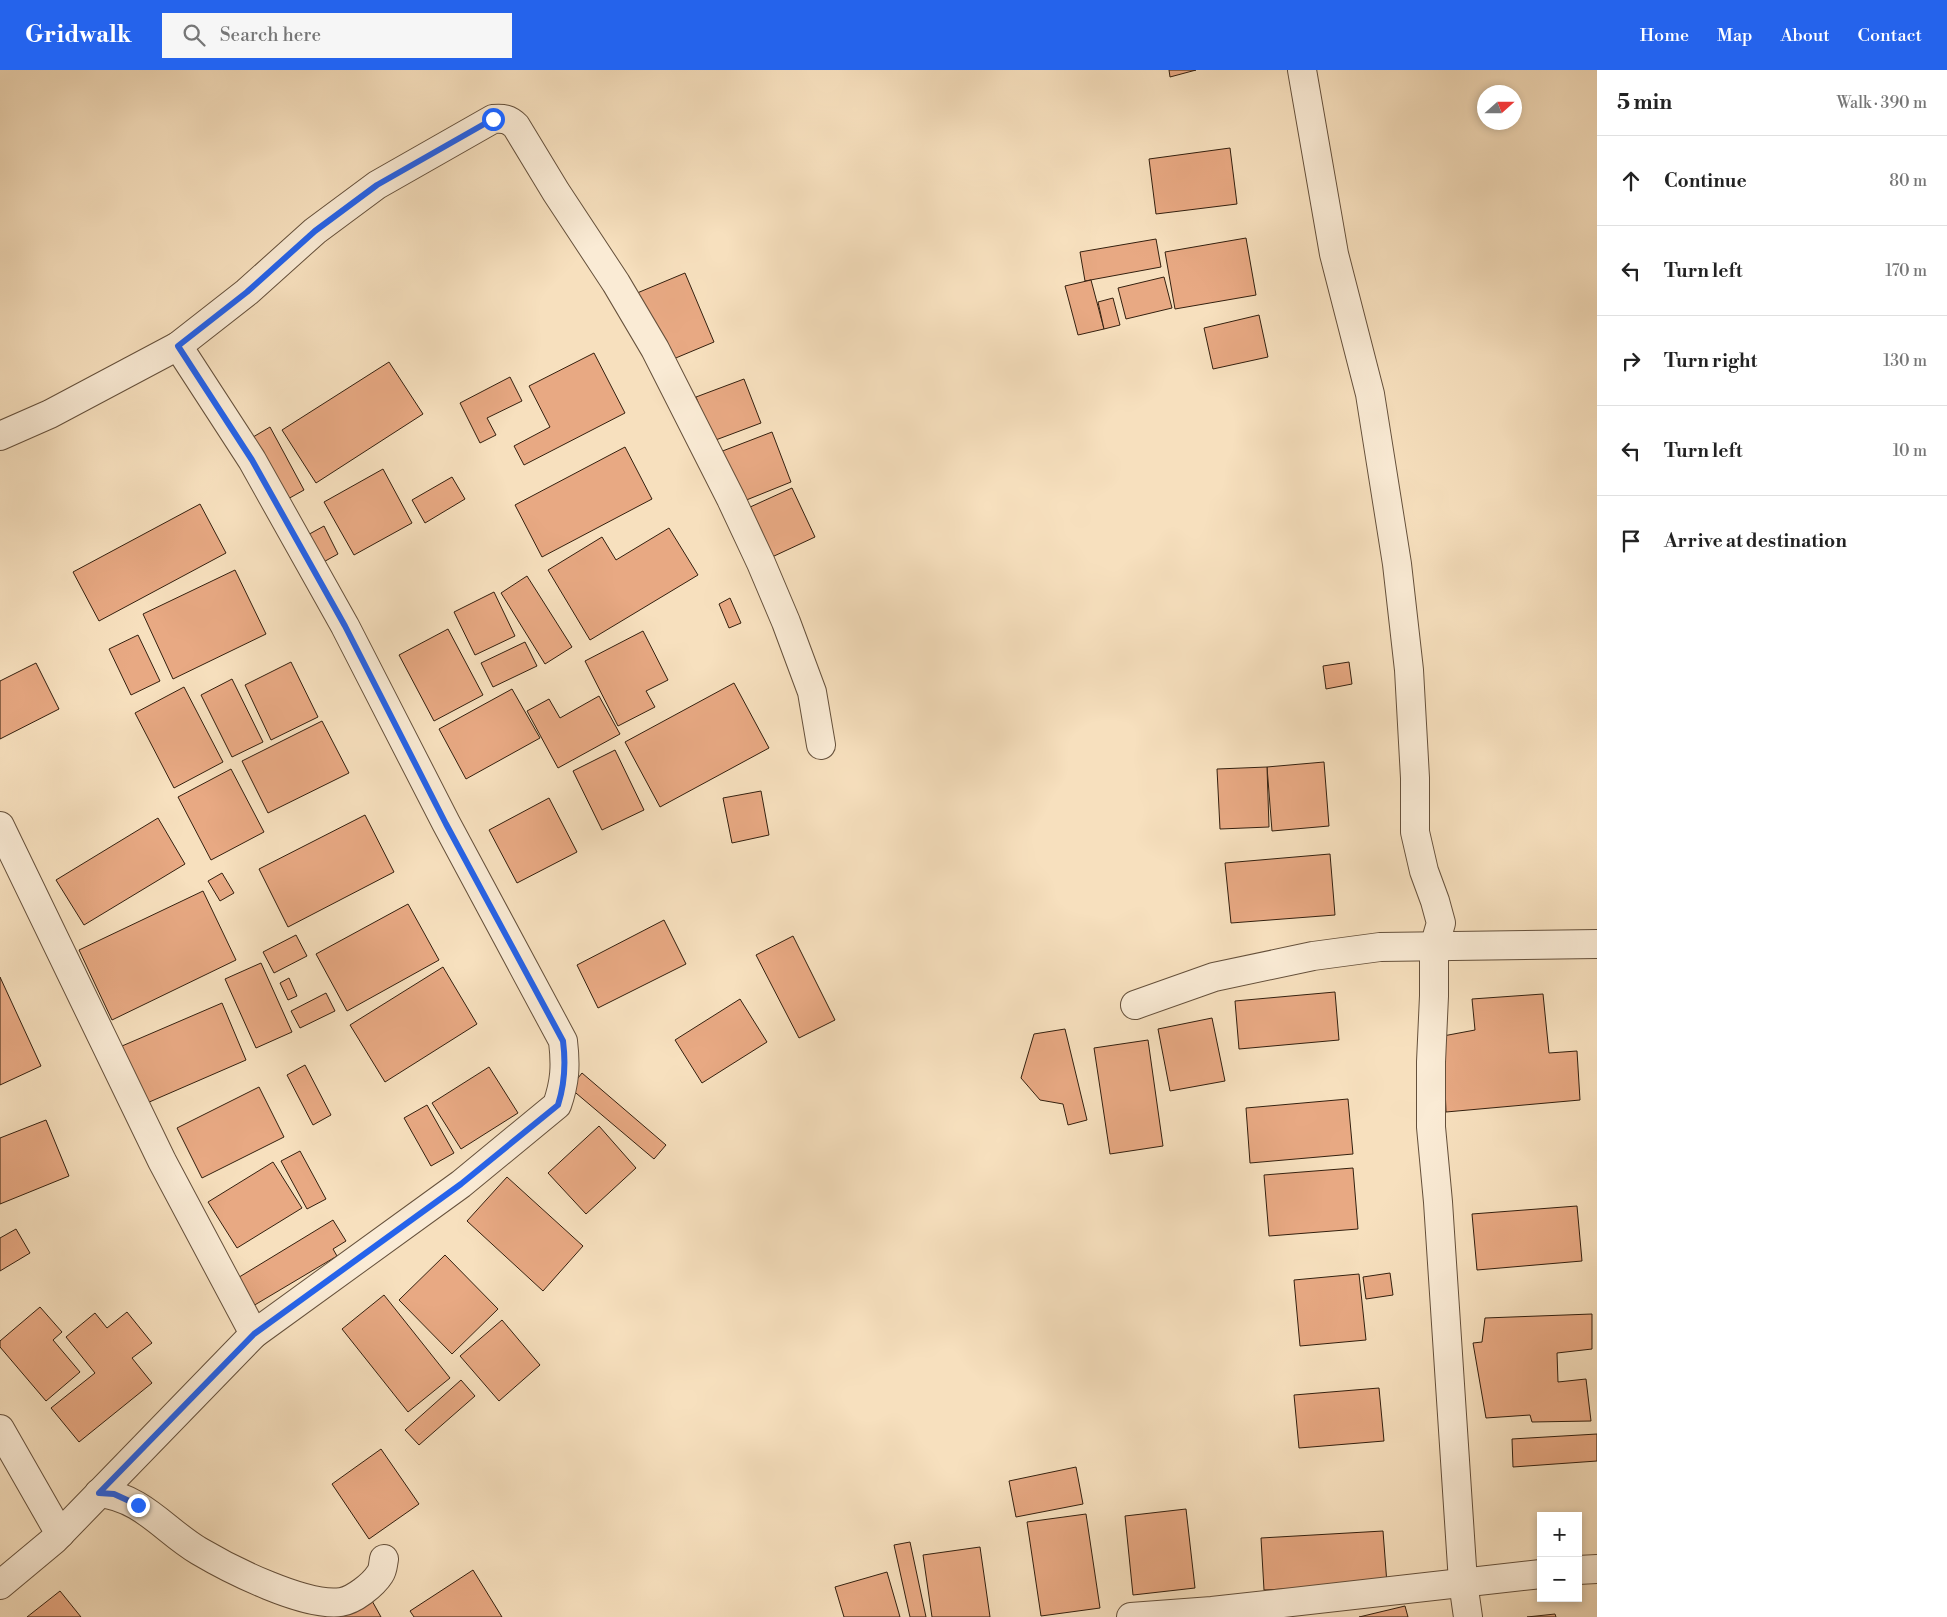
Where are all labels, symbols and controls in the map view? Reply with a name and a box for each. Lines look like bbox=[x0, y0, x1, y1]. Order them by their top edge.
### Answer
search box bbox=[162, 13, 512, 58]
text: Gridwalk bbox=[25, 20, 132, 50]
icon: search bbox=[180, 21, 208, 49]
text: Search here bbox=[220, 23, 321, 47]
text: Home bbox=[1640, 24, 1689, 47]
text: Map bbox=[1717, 24, 1753, 47]
text: About bbox=[1781, 24, 1830, 47]
text: Contact bbox=[1858, 24, 1922, 47]
north arrow bbox=[1477, 85, 1522, 130]
text: 5 min bbox=[1617, 90, 1672, 116]
text: Walk · 390 m bbox=[1837, 93, 1927, 113]
route start bbox=[482, 108, 505, 131]
icon: ahead bbox=[1617, 167, 1645, 195]
text: Continue bbox=[1664, 169, 1747, 193]
text: 80 m bbox=[1889, 171, 1927, 191]
icon: left bbox=[1617, 257, 1645, 285]
text: Turn left bbox=[1664, 259, 1743, 283]
text: 170 m bbox=[1885, 261, 1927, 281]
icon: right bbox=[1617, 347, 1645, 375]
text: Turn right bbox=[1664, 349, 1757, 373]
text: 130 m bbox=[1883, 351, 1927, 371]
icon: left bbox=[1617, 437, 1645, 465]
text: Turn left bbox=[1664, 439, 1743, 463]
text: 10 m bbox=[1893, 441, 1927, 461]
icon: arrive bbox=[1617, 527, 1645, 555]
text: Arrive at destination bbox=[1664, 529, 1847, 553]
route end bbox=[127, 1494, 150, 1517]
map controls bbox=[1537, 1512, 1582, 1602]
button: + bbox=[1537, 1512, 1582, 1557]
button: − bbox=[1537, 1557, 1582, 1602]

